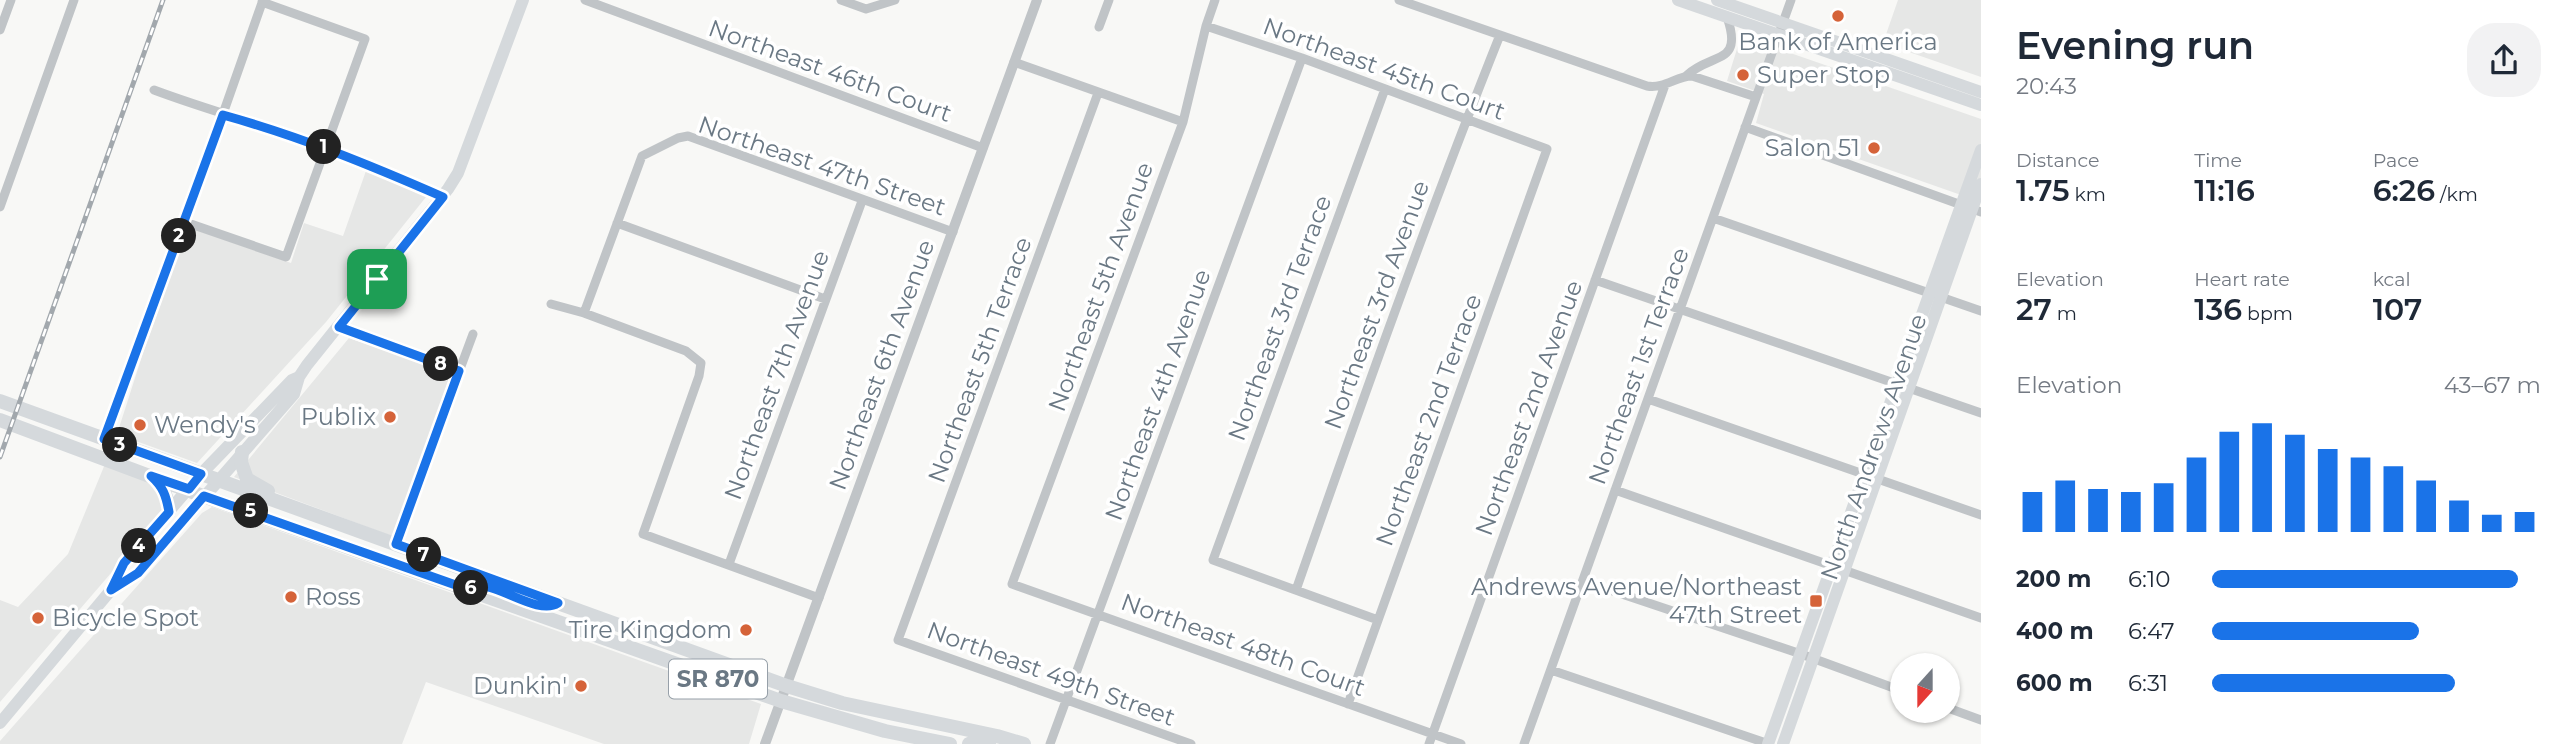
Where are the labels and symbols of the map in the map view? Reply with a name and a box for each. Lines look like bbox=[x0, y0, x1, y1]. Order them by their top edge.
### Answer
marker: Bank of America bbox=[1830, 8, 1846, 24]
street label: Northeast 45th Court bbox=[1259, 11, 1509, 126]
street label: Northeast 46th Court bbox=[705, 13, 956, 128]
place label: Bank of America bbox=[1738, 27, 1938, 56]
place label: Super Stop bbox=[1757, 60, 1890, 89]
marker: Super Stop bbox=[1735, 67, 1751, 83]
street label: Northeast 47th Street bbox=[695, 110, 950, 222]
pin: 1 bbox=[306, 130, 342, 164]
place label: Salon 51 bbox=[1765, 133, 1860, 162]
marker: Salon 51 bbox=[1866, 140, 1882, 156]
street label: Northeast 5th Avenue bbox=[1042, 158, 1159, 415]
street label: Northeast 3rd Avenue bbox=[1318, 177, 1435, 433]
street label: Northeast 3rd Terrace bbox=[1222, 191, 1337, 444]
pin: 2 bbox=[162, 218, 196, 254]
street label: Northeast 5th Terrace bbox=[922, 233, 1038, 487]
street label: Northeast 6th Avenue bbox=[823, 236, 940, 494]
street label: Northeast 1st Terrace bbox=[1582, 243, 1695, 488]
street label: Northeast 7th Avenue bbox=[718, 246, 835, 503]
pin bbox=[347, 249, 407, 309]
street label: Northeast 4th Avenue bbox=[1099, 265, 1217, 524]
street label: Northeast 2nd Avenue bbox=[1469, 276, 1588, 539]
street label: Northeast 2nd Terrace bbox=[1369, 290, 1488, 550]
street label: North Andrews Avenue bbox=[1814, 310, 1933, 584]
pin: 8 bbox=[424, 346, 458, 382]
place label: Publix bbox=[301, 402, 376, 431]
marker: Publix bbox=[382, 409, 398, 425]
place label: Wendy's bbox=[154, 410, 256, 439]
marker: Wendy's bbox=[132, 417, 148, 433]
pin: 3 bbox=[102, 428, 138, 462]
pin: 5 bbox=[233, 494, 268, 528]
pin: 4 bbox=[122, 528, 156, 564]
pin: 7 bbox=[406, 538, 442, 572]
pin: 6 bbox=[454, 570, 489, 606]
place label: Andrews Avenue/Northeast 47th Street bbox=[1471, 572, 1802, 629]
place label: Ross bbox=[305, 582, 361, 611]
street label: Northeast 48th Court bbox=[1117, 587, 1369, 702]
marker: Ross bbox=[283, 589, 299, 605]
marker: Andrews Avenue/Northeast 47th Street bbox=[1808, 593, 1824, 609]
place label: Bicycle Spot bbox=[52, 603, 199, 632]
marker: Bicycle Spot bbox=[30, 610, 46, 626]
place label: Tire Kingdom bbox=[569, 615, 732, 644]
street label: Northeast 49th Street bbox=[923, 615, 1179, 732]
marker: Tire Kingdom bbox=[738, 622, 754, 638]
north arrow bbox=[1890, 653, 1960, 723]
road number: SR 870 bbox=[669, 660, 767, 698]
place label: Dunkin' bbox=[473, 671, 567, 700]
marker: Dunkin' bbox=[573, 678, 589, 694]

